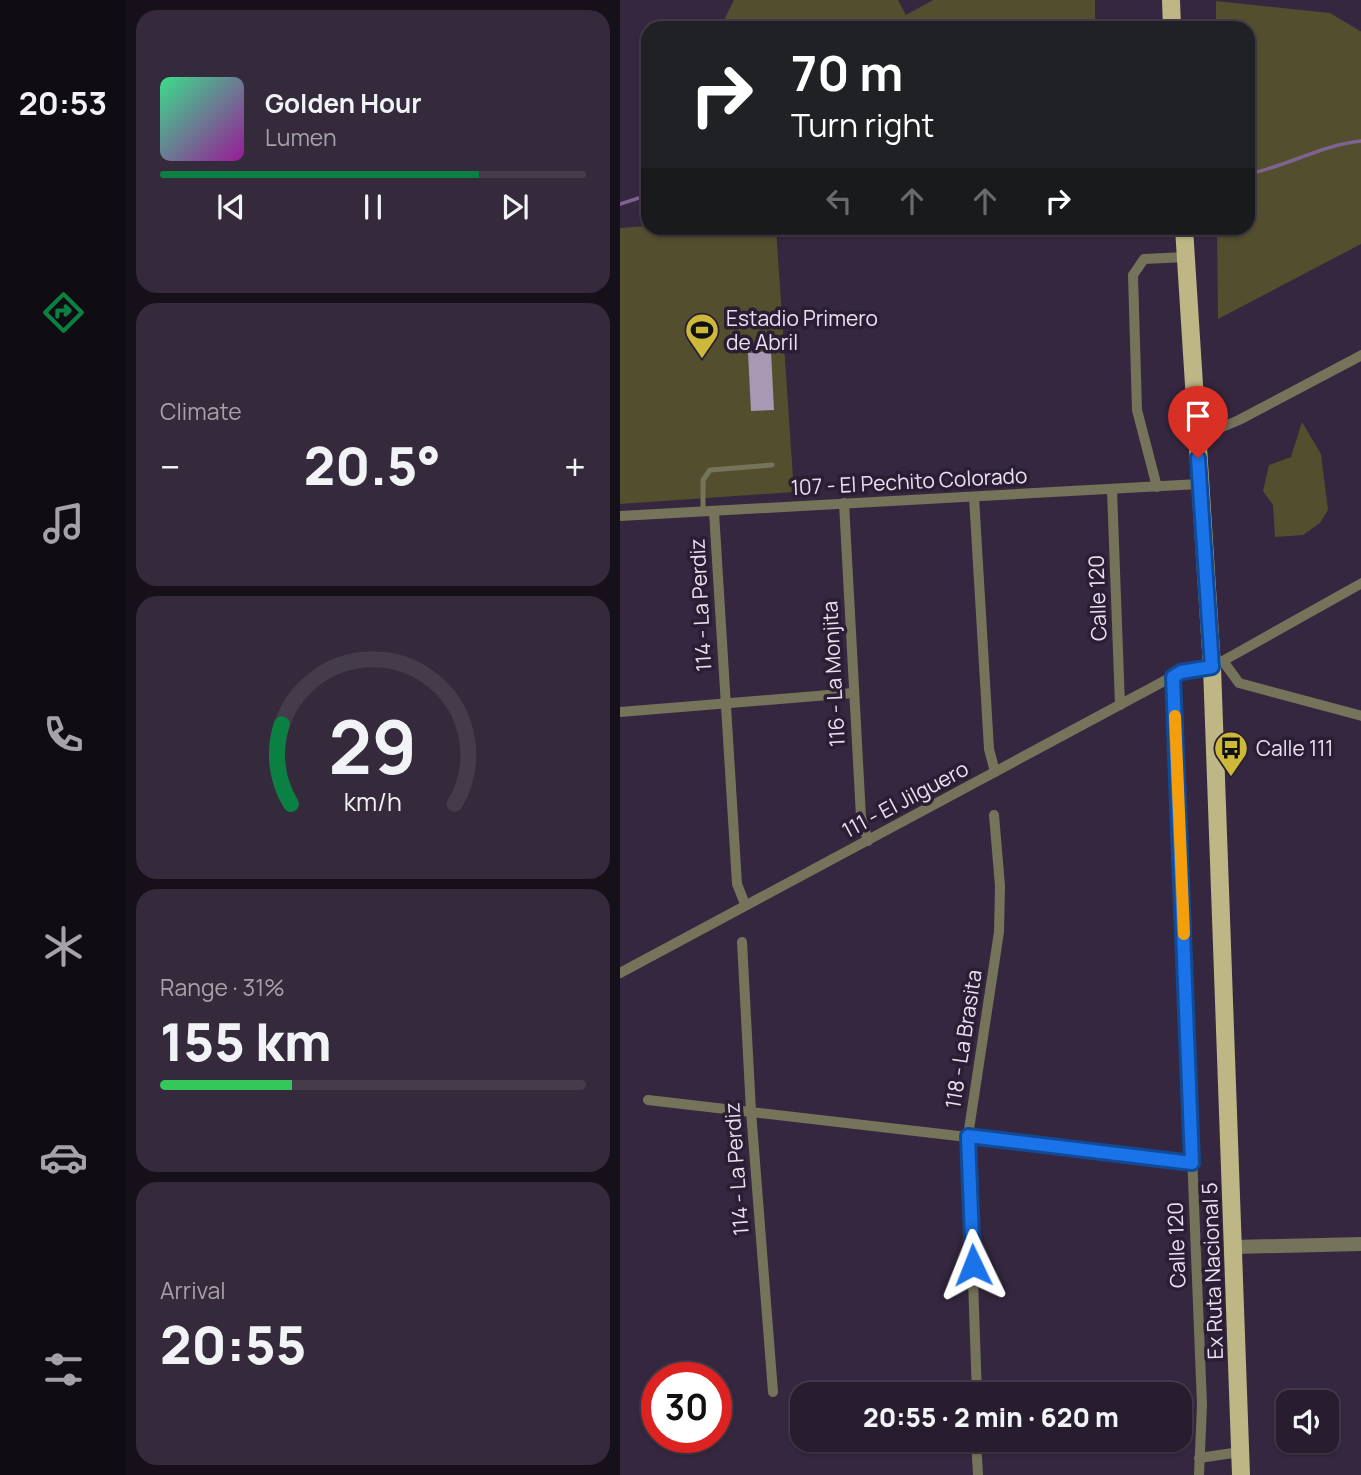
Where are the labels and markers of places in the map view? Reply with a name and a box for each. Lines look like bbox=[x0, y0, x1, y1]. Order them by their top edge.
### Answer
place label: Estadio Primero de Abril bbox=[726, 304, 878, 356]
sports icon: Estadio Primero de Abril bbox=[683, 311, 721, 360]
pin bbox=[1168, 386, 1228, 458]
bus stop icon: Calle 111 bbox=[1212, 729, 1250, 778]
place label: Calle 111 bbox=[1256, 734, 1334, 762]

